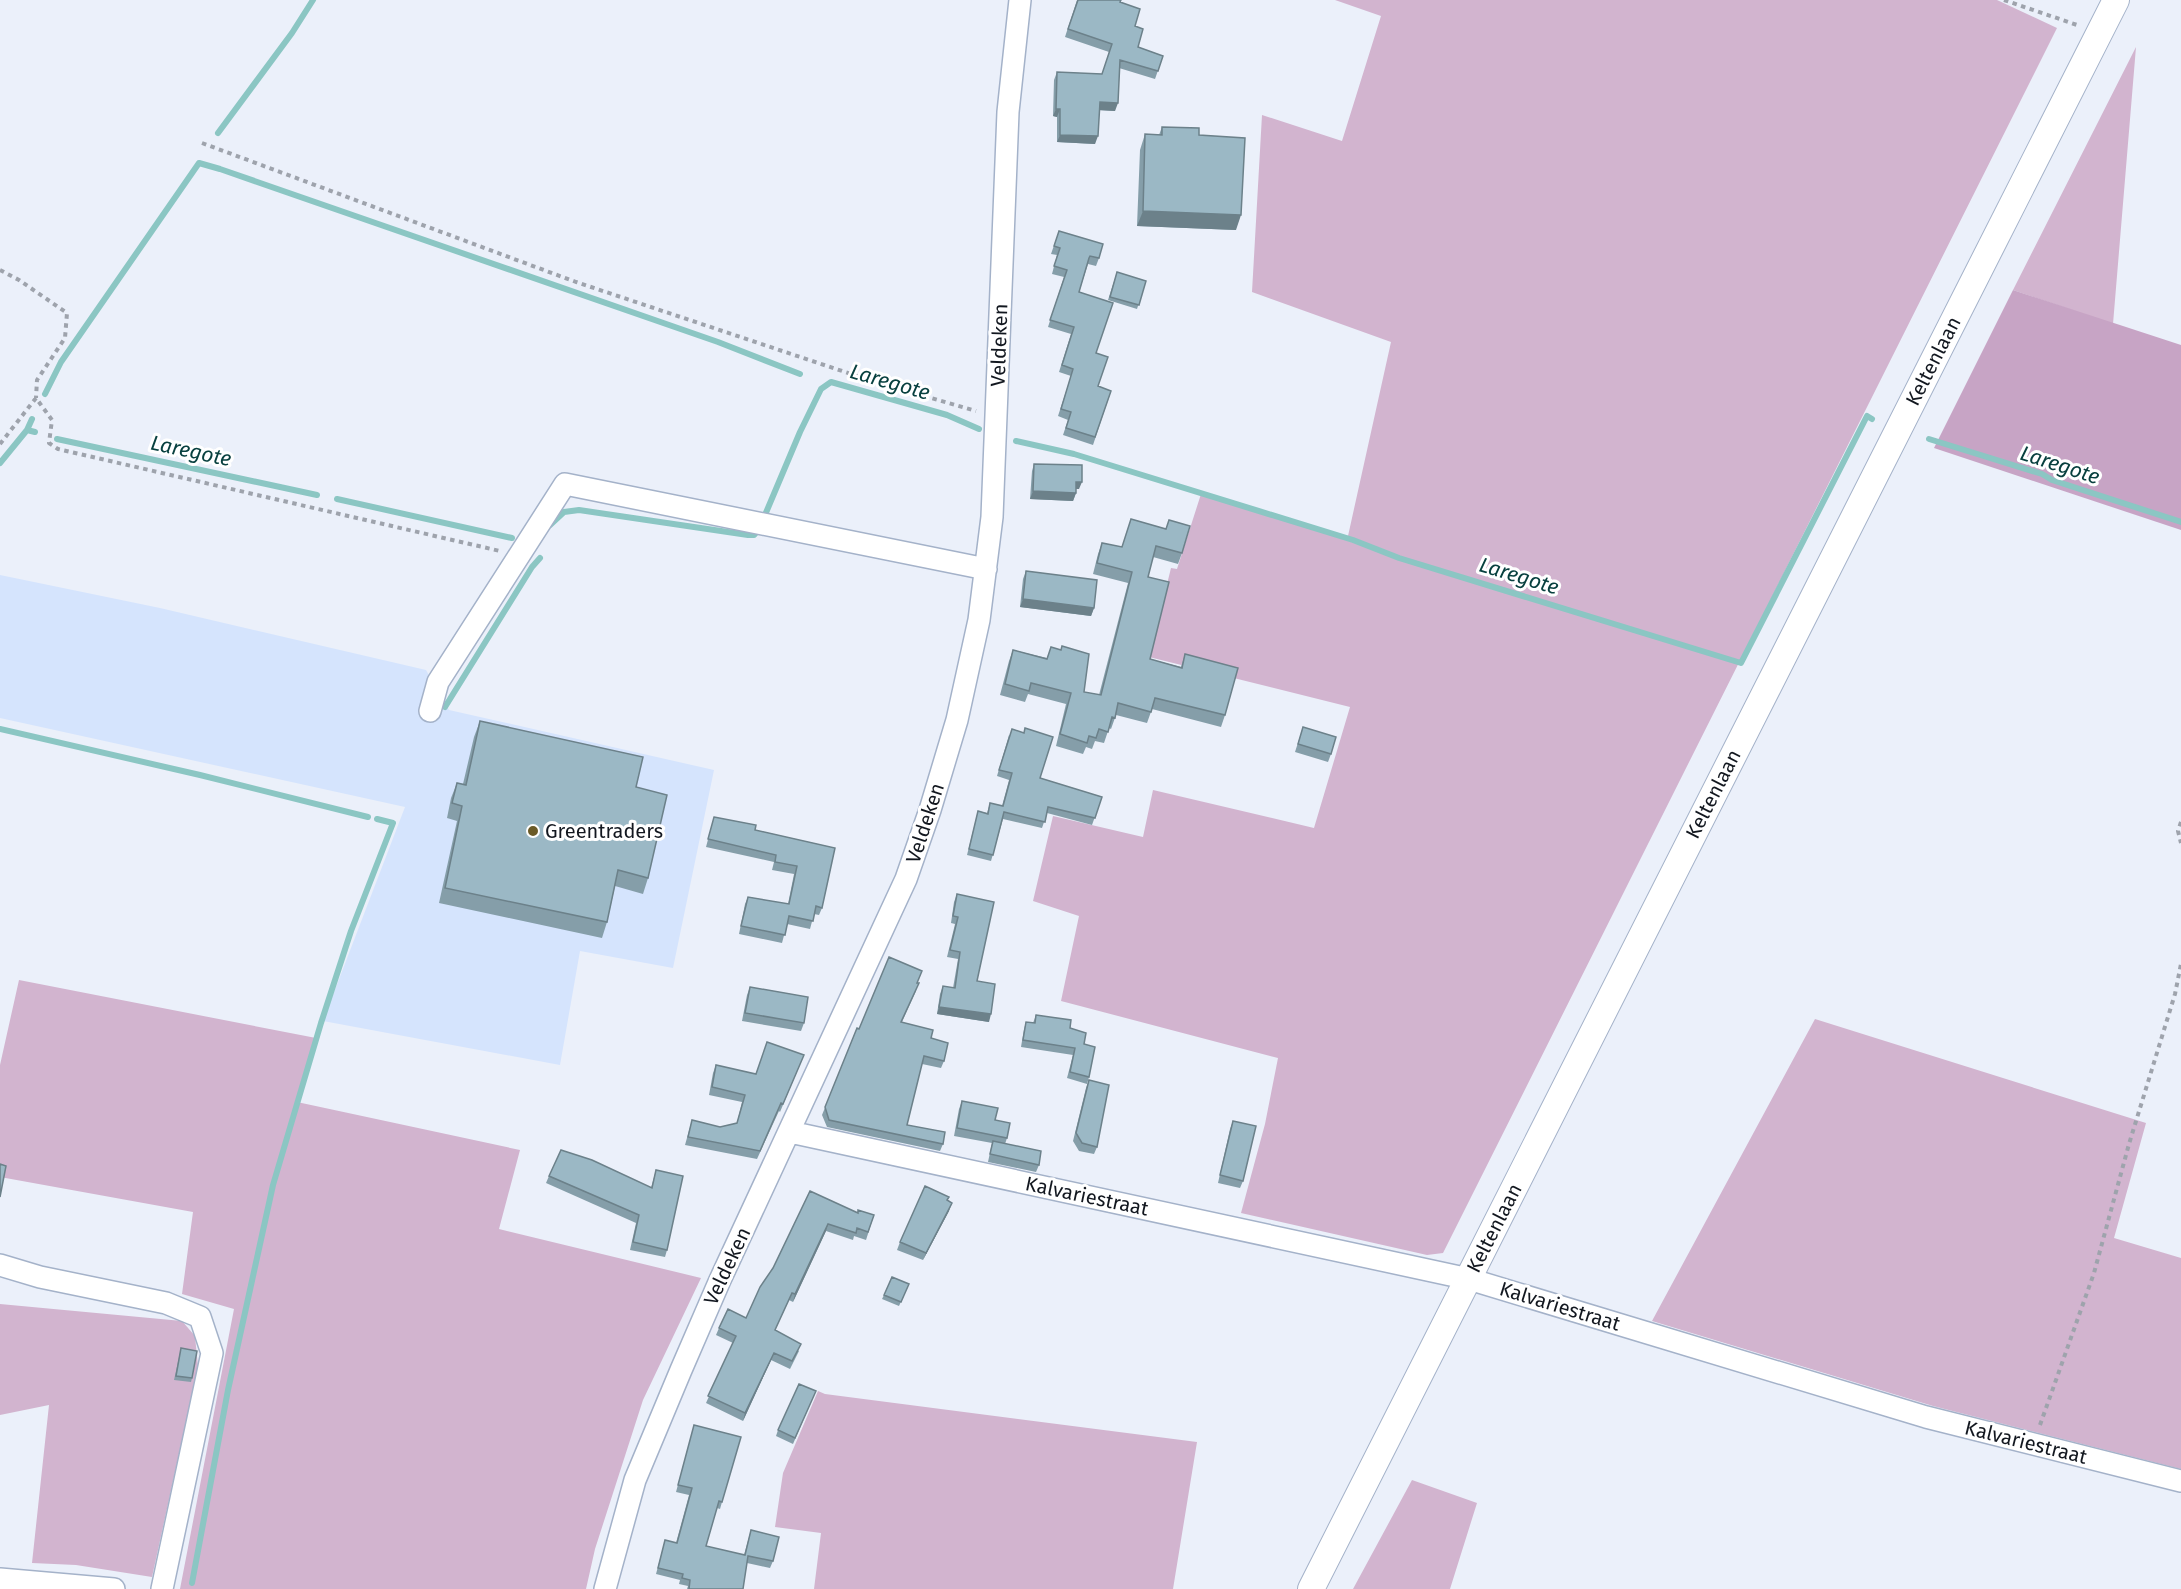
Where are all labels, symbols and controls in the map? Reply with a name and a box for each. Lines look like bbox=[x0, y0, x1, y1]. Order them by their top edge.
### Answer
street label: Veldeken bbox=[986, 303, 1012, 387]
street label: Keltenlaan bbox=[1900, 312, 1966, 410]
water label: Laregote bbox=[847, 358, 933, 406]
water label: Laregote bbox=[148, 430, 234, 472]
water label: Laregote bbox=[2017, 440, 2103, 490]
water label: Laregote bbox=[1476, 552, 1562, 600]
street label: Keltenlaan bbox=[1680, 745, 1746, 843]
street label: Veldeken bbox=[901, 780, 949, 866]
place label: Greentraders bbox=[545, 819, 663, 843]
marker: Greentraders bbox=[526, 824, 540, 838]
street label: Kalvariestraat bbox=[1023, 1171, 1151, 1221]
street label: Keltenlaan bbox=[1461, 1179, 1527, 1277]
street label: Veldeken bbox=[699, 1223, 755, 1309]
street label: Kalvariestraat bbox=[1497, 1276, 1624, 1336]
street label: Kalvariestraat bbox=[1962, 1415, 2090, 1469]

